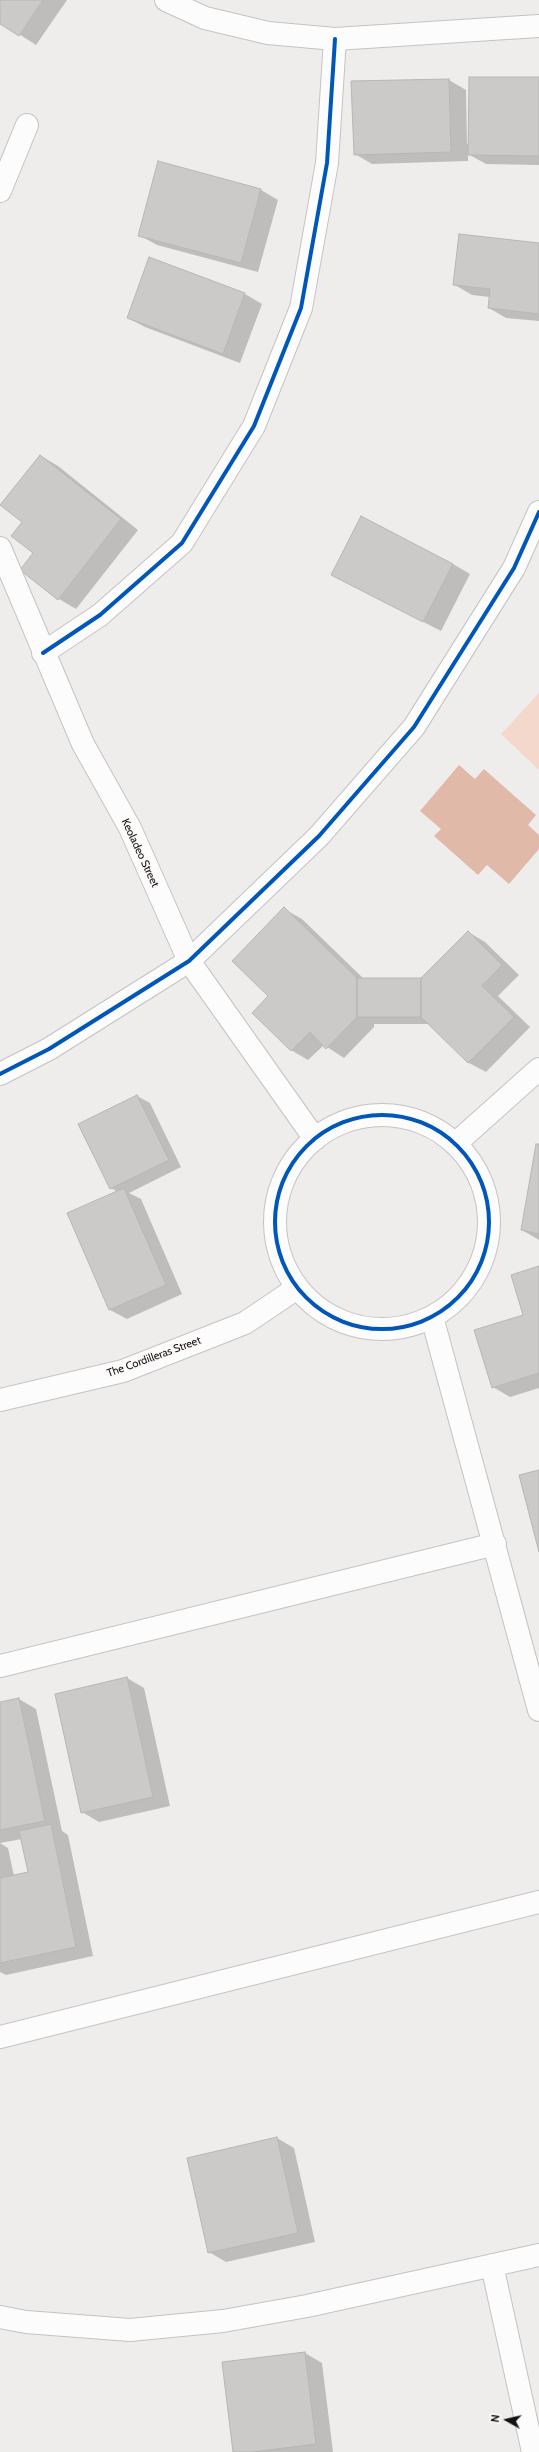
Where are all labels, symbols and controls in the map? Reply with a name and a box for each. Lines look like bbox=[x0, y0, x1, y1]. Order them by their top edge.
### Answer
street label: Keoladeo Street bbox=[118, 817, 162, 889]
street label: The Cordilleras Street bbox=[105, 1334, 203, 1380]
north arrow bbox=[487, 2400, 527, 2440]
text: N bbox=[488, 2414, 503, 2423]

